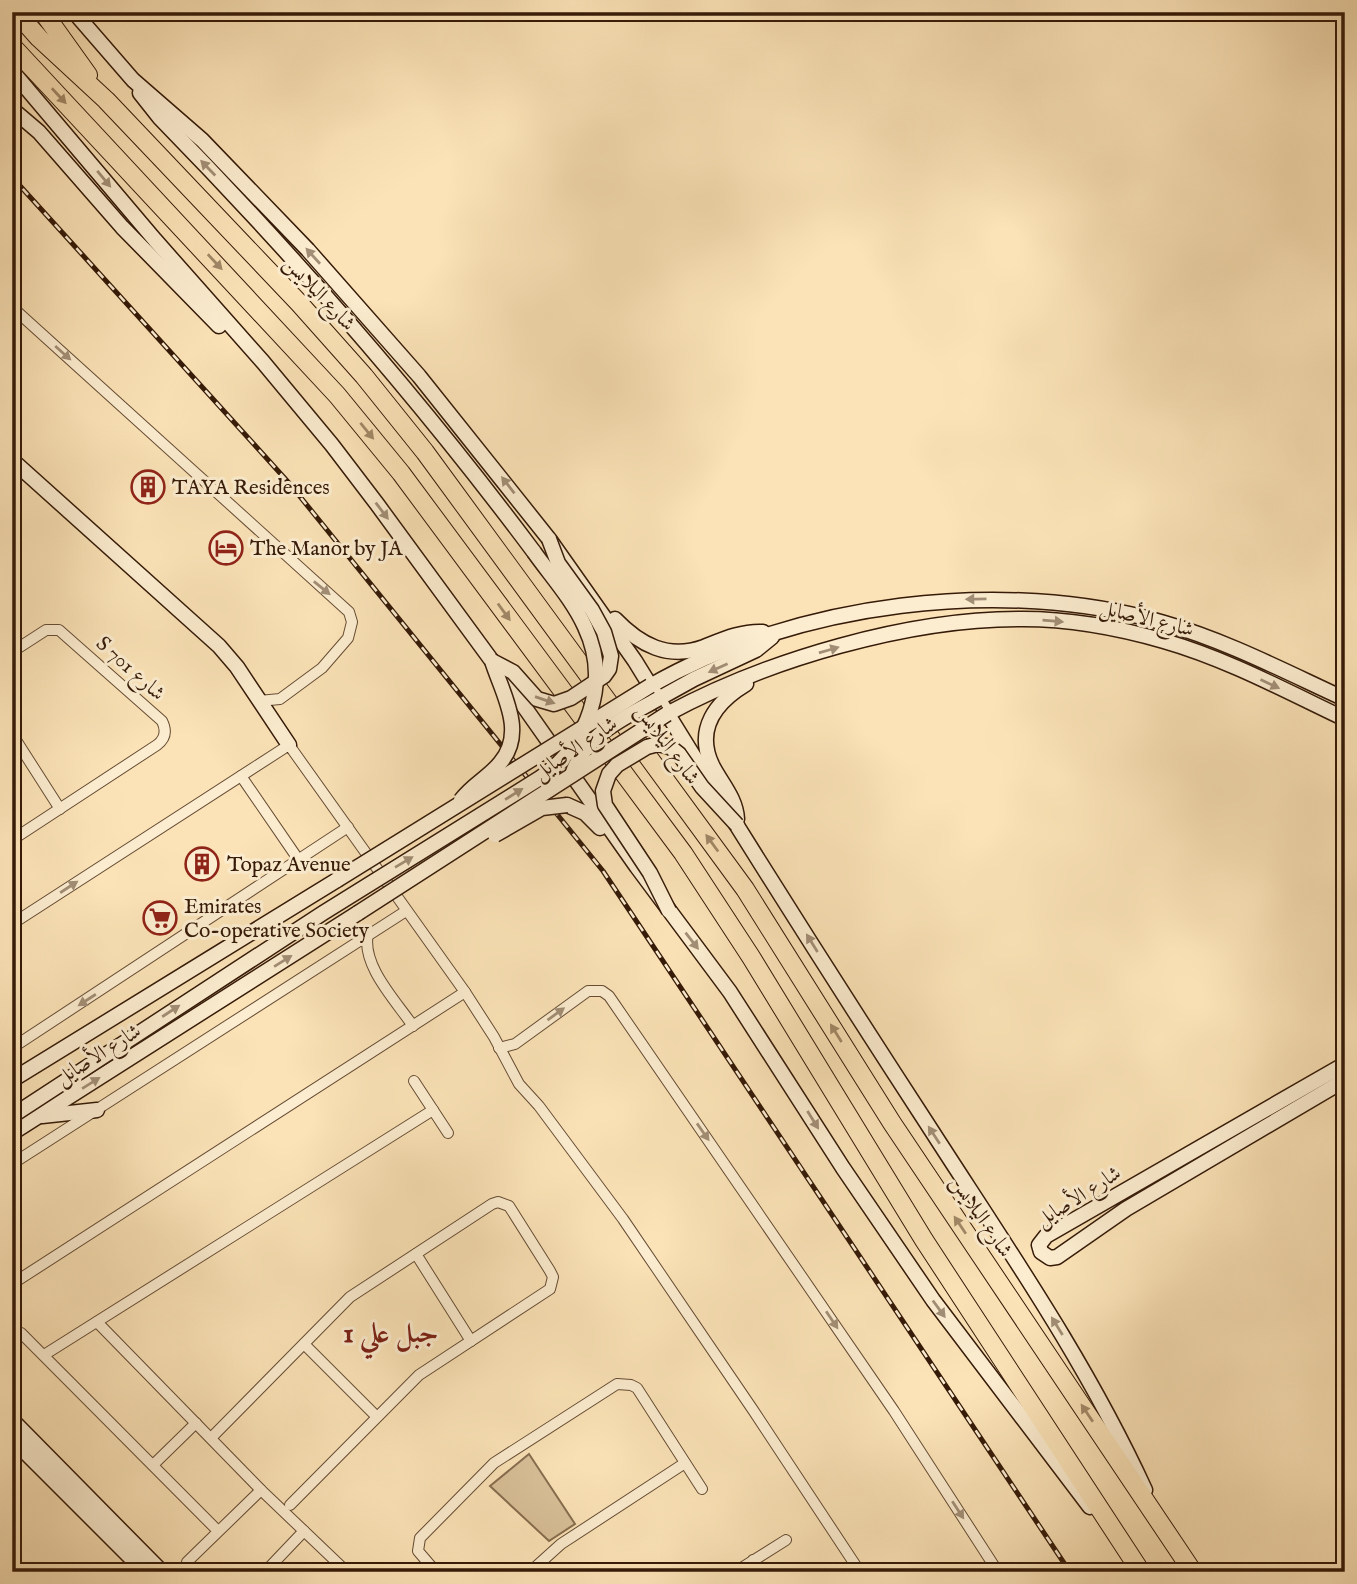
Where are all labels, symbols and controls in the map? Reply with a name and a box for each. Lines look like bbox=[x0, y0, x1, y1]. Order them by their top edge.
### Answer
one-way arrow bbox=[51, 87, 67, 105]
one-way arrow bbox=[199, 160, 216, 177]
one-way arrow bbox=[96, 170, 111, 188]
one-way arrow bbox=[306, 247, 322, 264]
street label: شارع اليلايس bbox=[275, 251, 361, 340]
one-way arrow bbox=[206, 253, 222, 270]
one-way arrow bbox=[54, 345, 72, 361]
one-way arrow bbox=[359, 422, 374, 439]
building icon: TAYA Residences bbox=[129, 468, 167, 506]
place label: TAYA Residences bbox=[172, 475, 330, 502]
one-way arrow bbox=[500, 477, 515, 495]
one-way arrow bbox=[375, 502, 389, 520]
hotel icon: The Manor by JA bbox=[207, 529, 245, 567]
place label: The Manor by JA bbox=[250, 536, 403, 563]
one-way arrow bbox=[313, 580, 331, 595]
street label: شارع الأصايل bbox=[1096, 592, 1197, 647]
one-way arrow bbox=[965, 593, 987, 605]
one-way arrow bbox=[497, 603, 511, 621]
one-way arrow bbox=[1043, 616, 1065, 627]
street label: S 701 شارع bbox=[88, 631, 170, 710]
one-way arrow bbox=[819, 645, 840, 655]
one-way arrow bbox=[707, 663, 728, 674]
one-way arrow bbox=[1260, 678, 1280, 690]
one-way arrow bbox=[535, 695, 556, 706]
street label: شارع اليلايس bbox=[626, 699, 705, 792]
street label: شارع الأصايل bbox=[527, 709, 625, 790]
one-way arrow bbox=[504, 788, 523, 801]
one-way arrow bbox=[705, 834, 719, 852]
building icon: Topaz Avenue bbox=[183, 845, 221, 883]
place label: Topaz Avenue bbox=[227, 852, 351, 879]
one-way arrow bbox=[395, 856, 414, 868]
one-way arrow bbox=[60, 881, 79, 894]
place label: Emirates Co-operative Society bbox=[184, 894, 370, 945]
supermarket icon: Emirates Co-operative Society bbox=[141, 899, 179, 937]
one-way arrow bbox=[685, 932, 699, 950]
one-way arrow bbox=[805, 933, 818, 952]
one-way arrow bbox=[273, 955, 292, 968]
one-way arrow bbox=[77, 994, 97, 1007]
one-way arrow bbox=[162, 1004, 180, 1018]
one-way arrow bbox=[547, 1007, 566, 1021]
street label: شارع الأصايل bbox=[49, 1016, 148, 1095]
one-way arrow bbox=[830, 1024, 843, 1043]
one-way arrow bbox=[81, 1077, 100, 1090]
one-way arrow bbox=[806, 1110, 819, 1130]
one-way arrow bbox=[696, 1123, 710, 1141]
one-way arrow bbox=[928, 1125, 941, 1144]
street label: شارع الأصايل bbox=[1029, 1158, 1128, 1237]
street label: شارع اليلايس bbox=[941, 1170, 1018, 1265]
one-way arrow bbox=[954, 1215, 967, 1234]
one-way arrow bbox=[932, 1300, 946, 1318]
one-way arrow bbox=[825, 1310, 838, 1330]
one-way arrow bbox=[1051, 1316, 1064, 1335]
district label: جبل علي 1 bbox=[343, 1317, 439, 1360]
one-way arrow bbox=[1080, 1404, 1094, 1422]
one-way arrow bbox=[951, 1500, 964, 1519]

